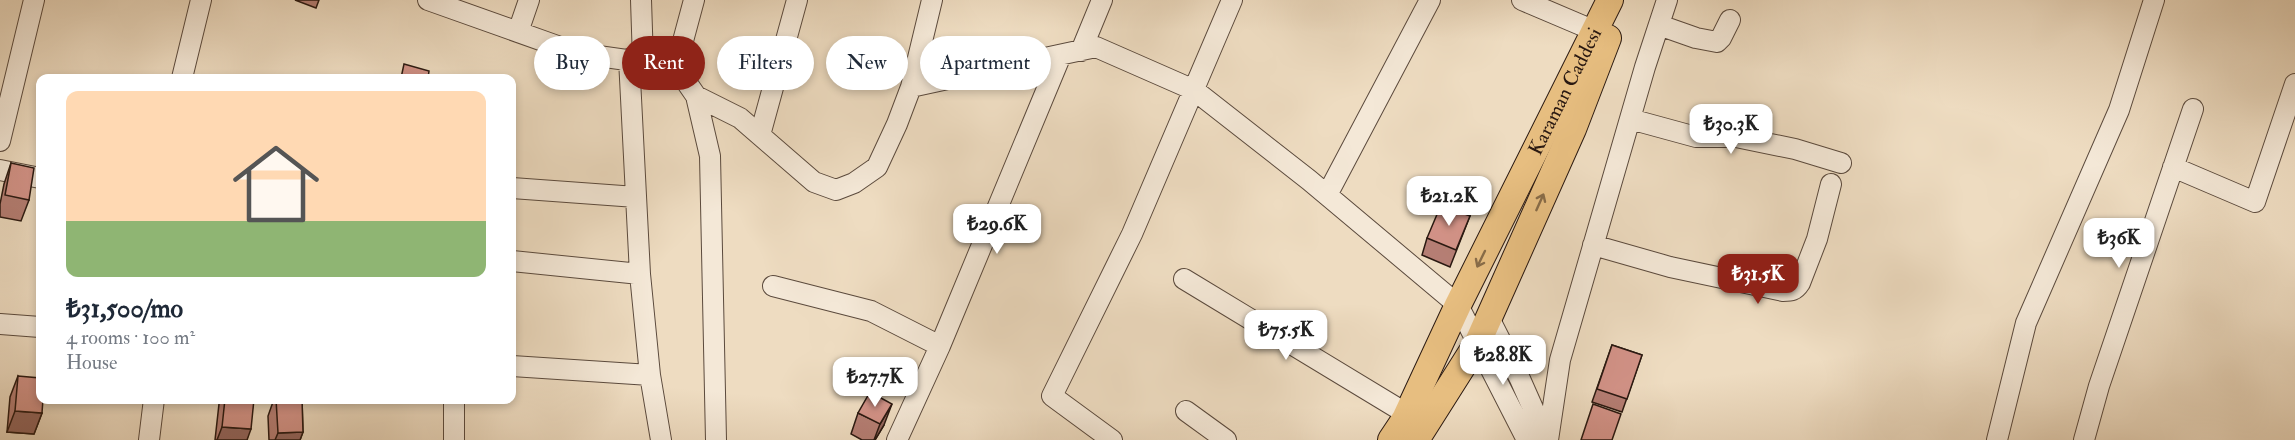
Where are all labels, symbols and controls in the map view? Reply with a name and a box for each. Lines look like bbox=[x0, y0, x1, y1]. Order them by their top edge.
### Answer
street label: Karaman Caddesi bbox=[1523, 23, 1607, 159]
chip: Buy bbox=[534, 36, 610, 90]
chip: Rent bbox=[622, 36, 705, 90]
chip: Filters bbox=[717, 36, 814, 90]
chip: New bbox=[826, 36, 908, 90]
chip: Apartment bbox=[920, 36, 1051, 90]
pin: ₺30.3K bbox=[1682, 104, 1780, 155]
text: ₺30.3K bbox=[1704, 111, 1758, 136]
icon: home bbox=[222, 130, 330, 238]
pin: ₺21.2K bbox=[1400, 176, 1498, 227]
text: ₺21.2K bbox=[1421, 183, 1477, 208]
one-way arrow bbox=[1535, 194, 1546, 212]
pin: ₺29.6K bbox=[948, 204, 1046, 255]
text: ₺29.6K bbox=[967, 211, 1027, 236]
pin: ₺36K bbox=[2083, 218, 2155, 269]
text: ₺36K bbox=[2097, 225, 2141, 250]
one-way arrow bbox=[1475, 250, 1487, 268]
pin: ₺31.5K bbox=[1709, 254, 1807, 305]
text: ₺31.5K bbox=[1732, 261, 1784, 286]
text: ₺31,500/mo bbox=[66, 293, 183, 325]
pin: ₺75.5K bbox=[1237, 310, 1335, 361]
text: ₺75.5K bbox=[1258, 317, 1314, 342]
text: 4 rooms · 100 m² bbox=[66, 325, 195, 350]
pin: ₺28.8K bbox=[1454, 335, 1552, 386]
text: ₺28.8K bbox=[1474, 342, 1532, 367]
text: House bbox=[66, 350, 117, 375]
pin: ₺27.7K bbox=[826, 357, 924, 408]
text: ₺27.7K bbox=[847, 364, 903, 389]

